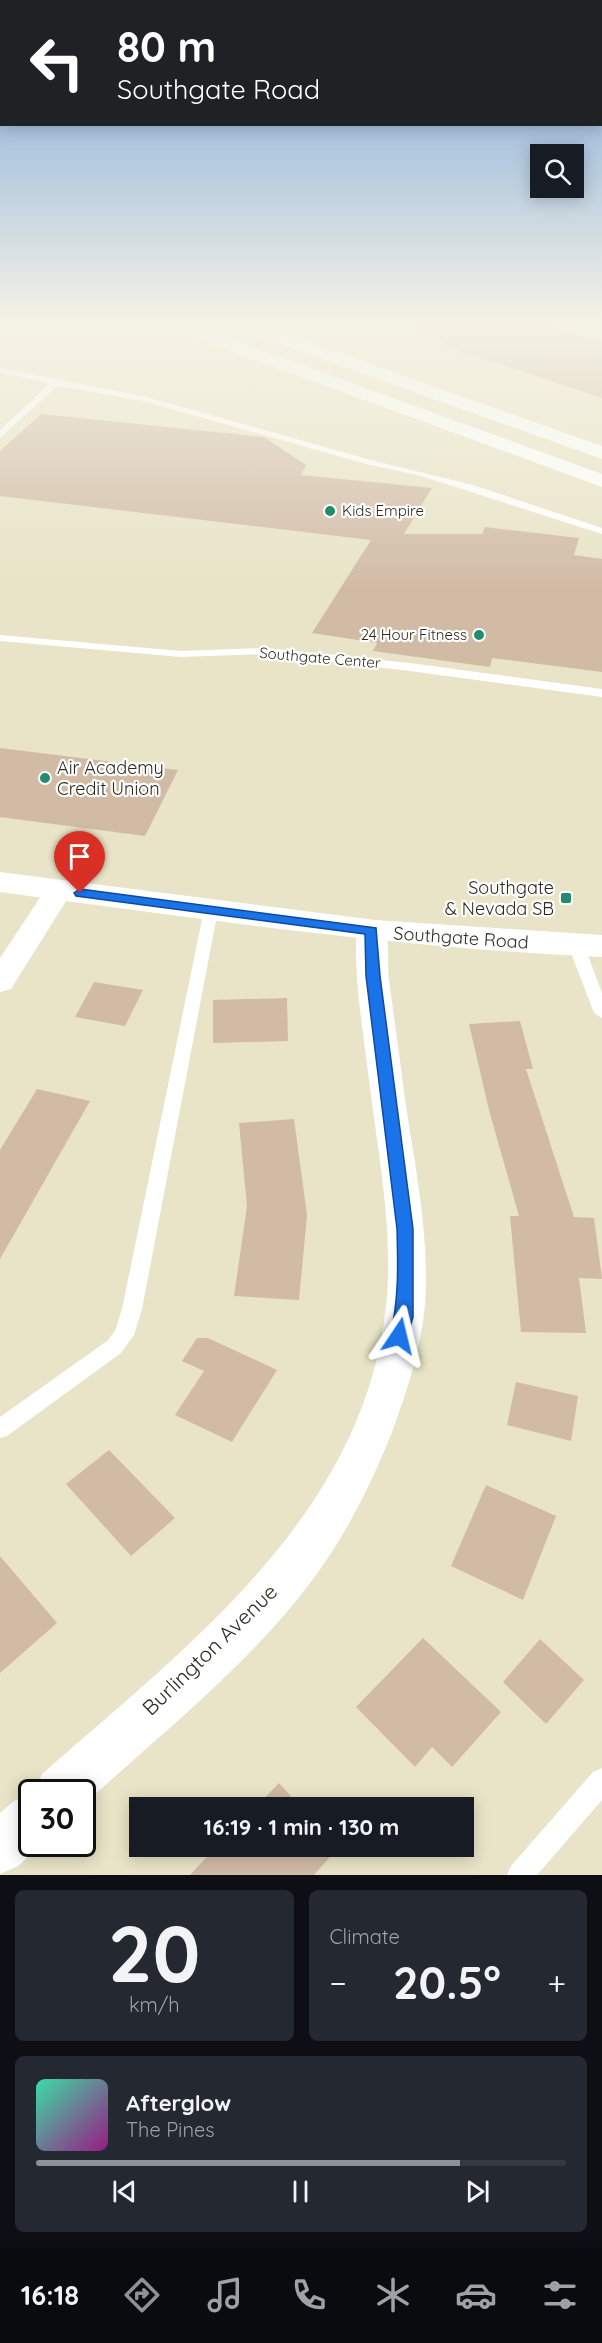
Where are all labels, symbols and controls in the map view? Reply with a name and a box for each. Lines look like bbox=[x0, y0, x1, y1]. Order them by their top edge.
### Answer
text: 80 m bbox=[117, 20, 216, 73]
icon: left bbox=[18, 24, 96, 102]
text: Southgate Road bbox=[117, 72, 320, 106]
map controls bbox=[530, 144, 584, 198]
button: search bbox=[530, 144, 584, 198]
place label: Kids Empire bbox=[342, 501, 424, 520]
marker: Kids Empire bbox=[323, 504, 337, 518]
place label: 24 Hour Fitness bbox=[361, 625, 467, 644]
marker: 24 Hour Fitness bbox=[472, 628, 486, 642]
street label: Southgate Center bbox=[259, 643, 382, 672]
place label: Air Academy Credit Union bbox=[57, 756, 164, 800]
marker: Air Academy Credit Union bbox=[38, 771, 52, 785]
pin bbox=[54, 831, 105, 893]
icon: arrive bbox=[63, 840, 96, 873]
place label: Southgate & Nevada SB bbox=[445, 876, 554, 920]
marker: Southgate & Nevada SB bbox=[559, 891, 573, 905]
street label: Southgate Road bbox=[393, 921, 529, 954]
position arrow bbox=[367, 1304, 431, 1368]
street label: Burlington Avenue bbox=[136, 1578, 282, 1720]
speed limit sign: 30 bbox=[18, 1779, 96, 1857]
text: 16:19 · 1 min · 130 m bbox=[204, 1813, 399, 1841]
text: 20 bbox=[108, 1904, 200, 2002]
text: Climate bbox=[330, 1924, 400, 1949]
text: 20.5° bbox=[393, 1954, 501, 2010]
text: − bbox=[330, 1962, 347, 2003]
text: + bbox=[547, 1962, 566, 2003]
text: km/h bbox=[129, 1992, 180, 2017]
text: Afterglow bbox=[126, 2089, 231, 2117]
text: The Pines bbox=[126, 2117, 215, 2142]
icon: previous bbox=[108, 2175, 141, 2208]
icon: pause bbox=[284, 2175, 317, 2208]
icon: next bbox=[461, 2175, 494, 2208]
icon: directions bbox=[121, 2274, 163, 2316]
icon: music bbox=[204, 2274, 246, 2316]
icon: phone bbox=[288, 2274, 330, 2316]
icon: climate bbox=[372, 2274, 414, 2316]
icon: car bbox=[455, 2274, 497, 2316]
icon: filters bbox=[539, 2274, 581, 2316]
text: 16:18 bbox=[21, 2278, 79, 2312]

